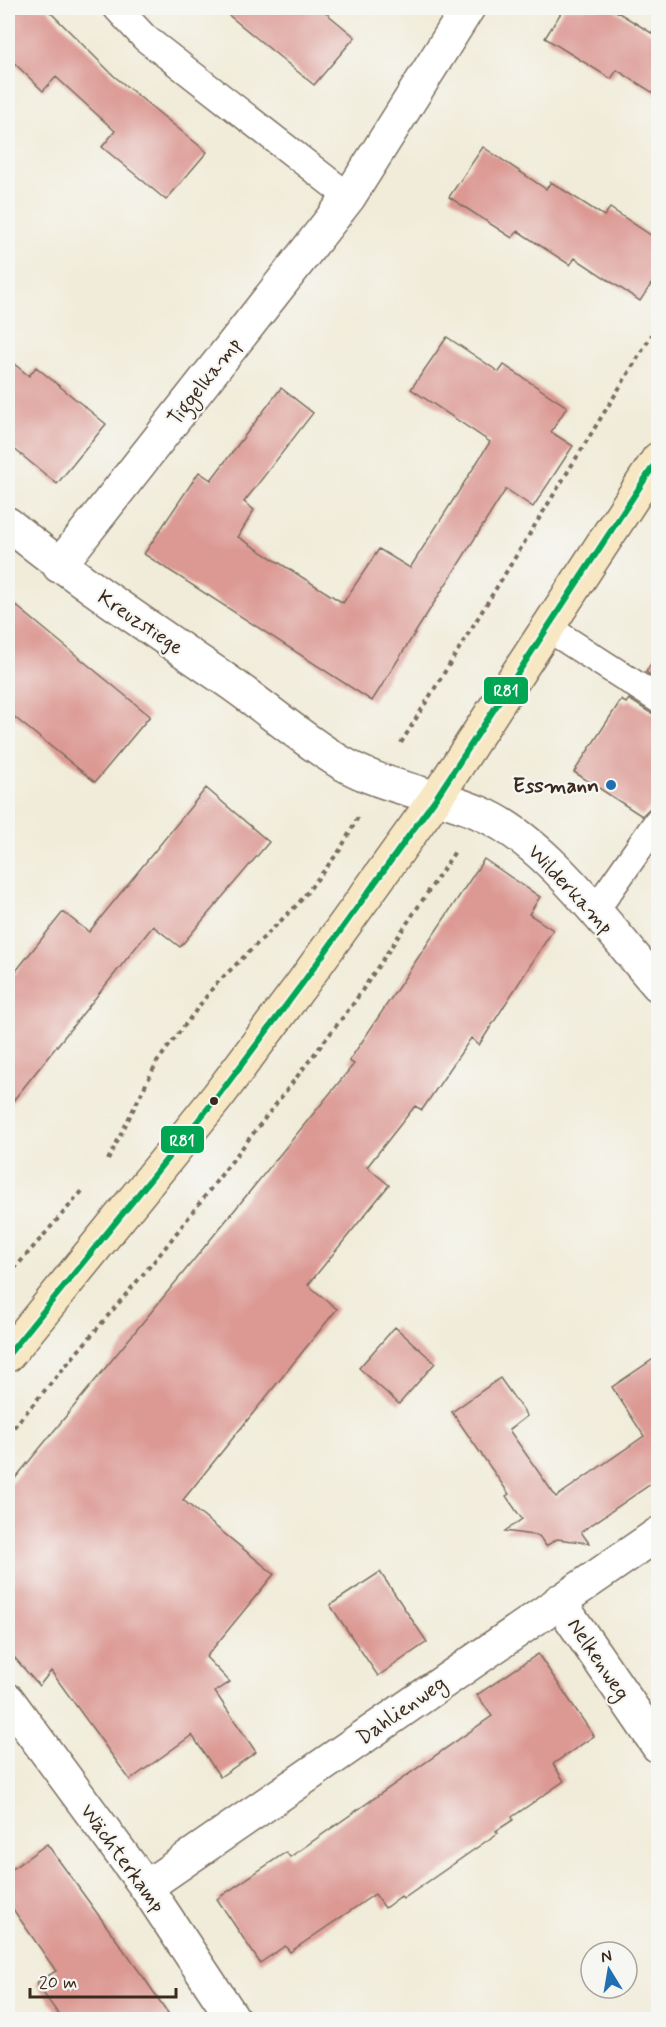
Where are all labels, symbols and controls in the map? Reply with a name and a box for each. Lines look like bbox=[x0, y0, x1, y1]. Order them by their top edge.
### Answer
street label: Tiggelkamp bbox=[161, 332, 250, 433]
street label: Kreuzstiege bbox=[92, 584, 189, 662]
line badge: R81 bbox=[483, 676, 529, 705]
text: R81 bbox=[493, 681, 519, 702]
place label: Essmann bbox=[513, 772, 599, 800]
marker: Essmann bbox=[604, 778, 618, 792]
street label: Wilderkamp bbox=[521, 838, 619, 941]
unlabelled marker bbox=[208, 1095, 220, 1107]
line badge: R81 bbox=[160, 1125, 205, 1154]
text: R81 bbox=[169, 1131, 195, 1152]
street label: Nelkenweg bbox=[560, 1613, 636, 1707]
street label: Dahlienweg bbox=[351, 1670, 453, 1753]
street label: Wächterkamp bbox=[73, 1799, 171, 1919]
north arrow bbox=[579, 1940, 639, 2000]
text: N bbox=[599, 1945, 614, 1968]
scale bar bbox=[30, 1961, 176, 1999]
text: 20 m bbox=[39, 1971, 77, 1995]

